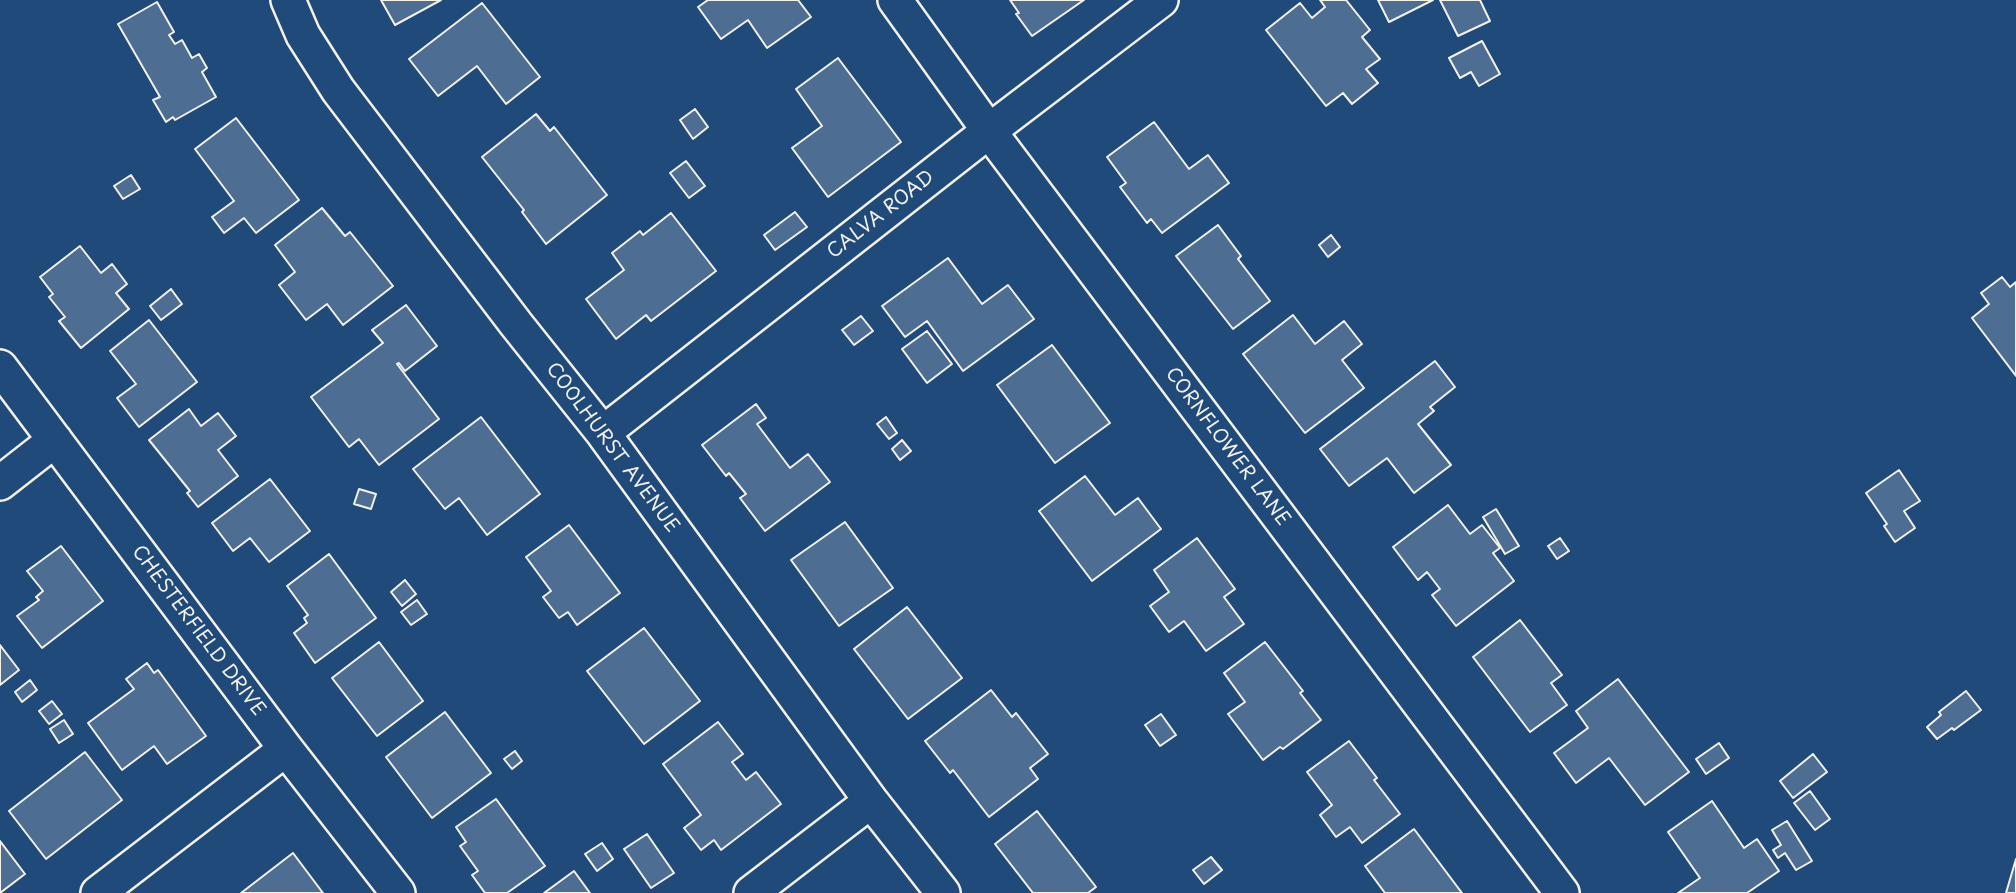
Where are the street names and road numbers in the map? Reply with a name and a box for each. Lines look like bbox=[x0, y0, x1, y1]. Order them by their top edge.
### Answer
street label: CALVA ROAD bbox=[823, 166, 939, 264]
street label: COOLHURST AVENUE bbox=[541, 359, 683, 537]
street label: CORNFLOWER LANE bbox=[1160, 363, 1294, 531]
street label: CHESTERFIELD DRIVE bbox=[126, 541, 270, 721]

